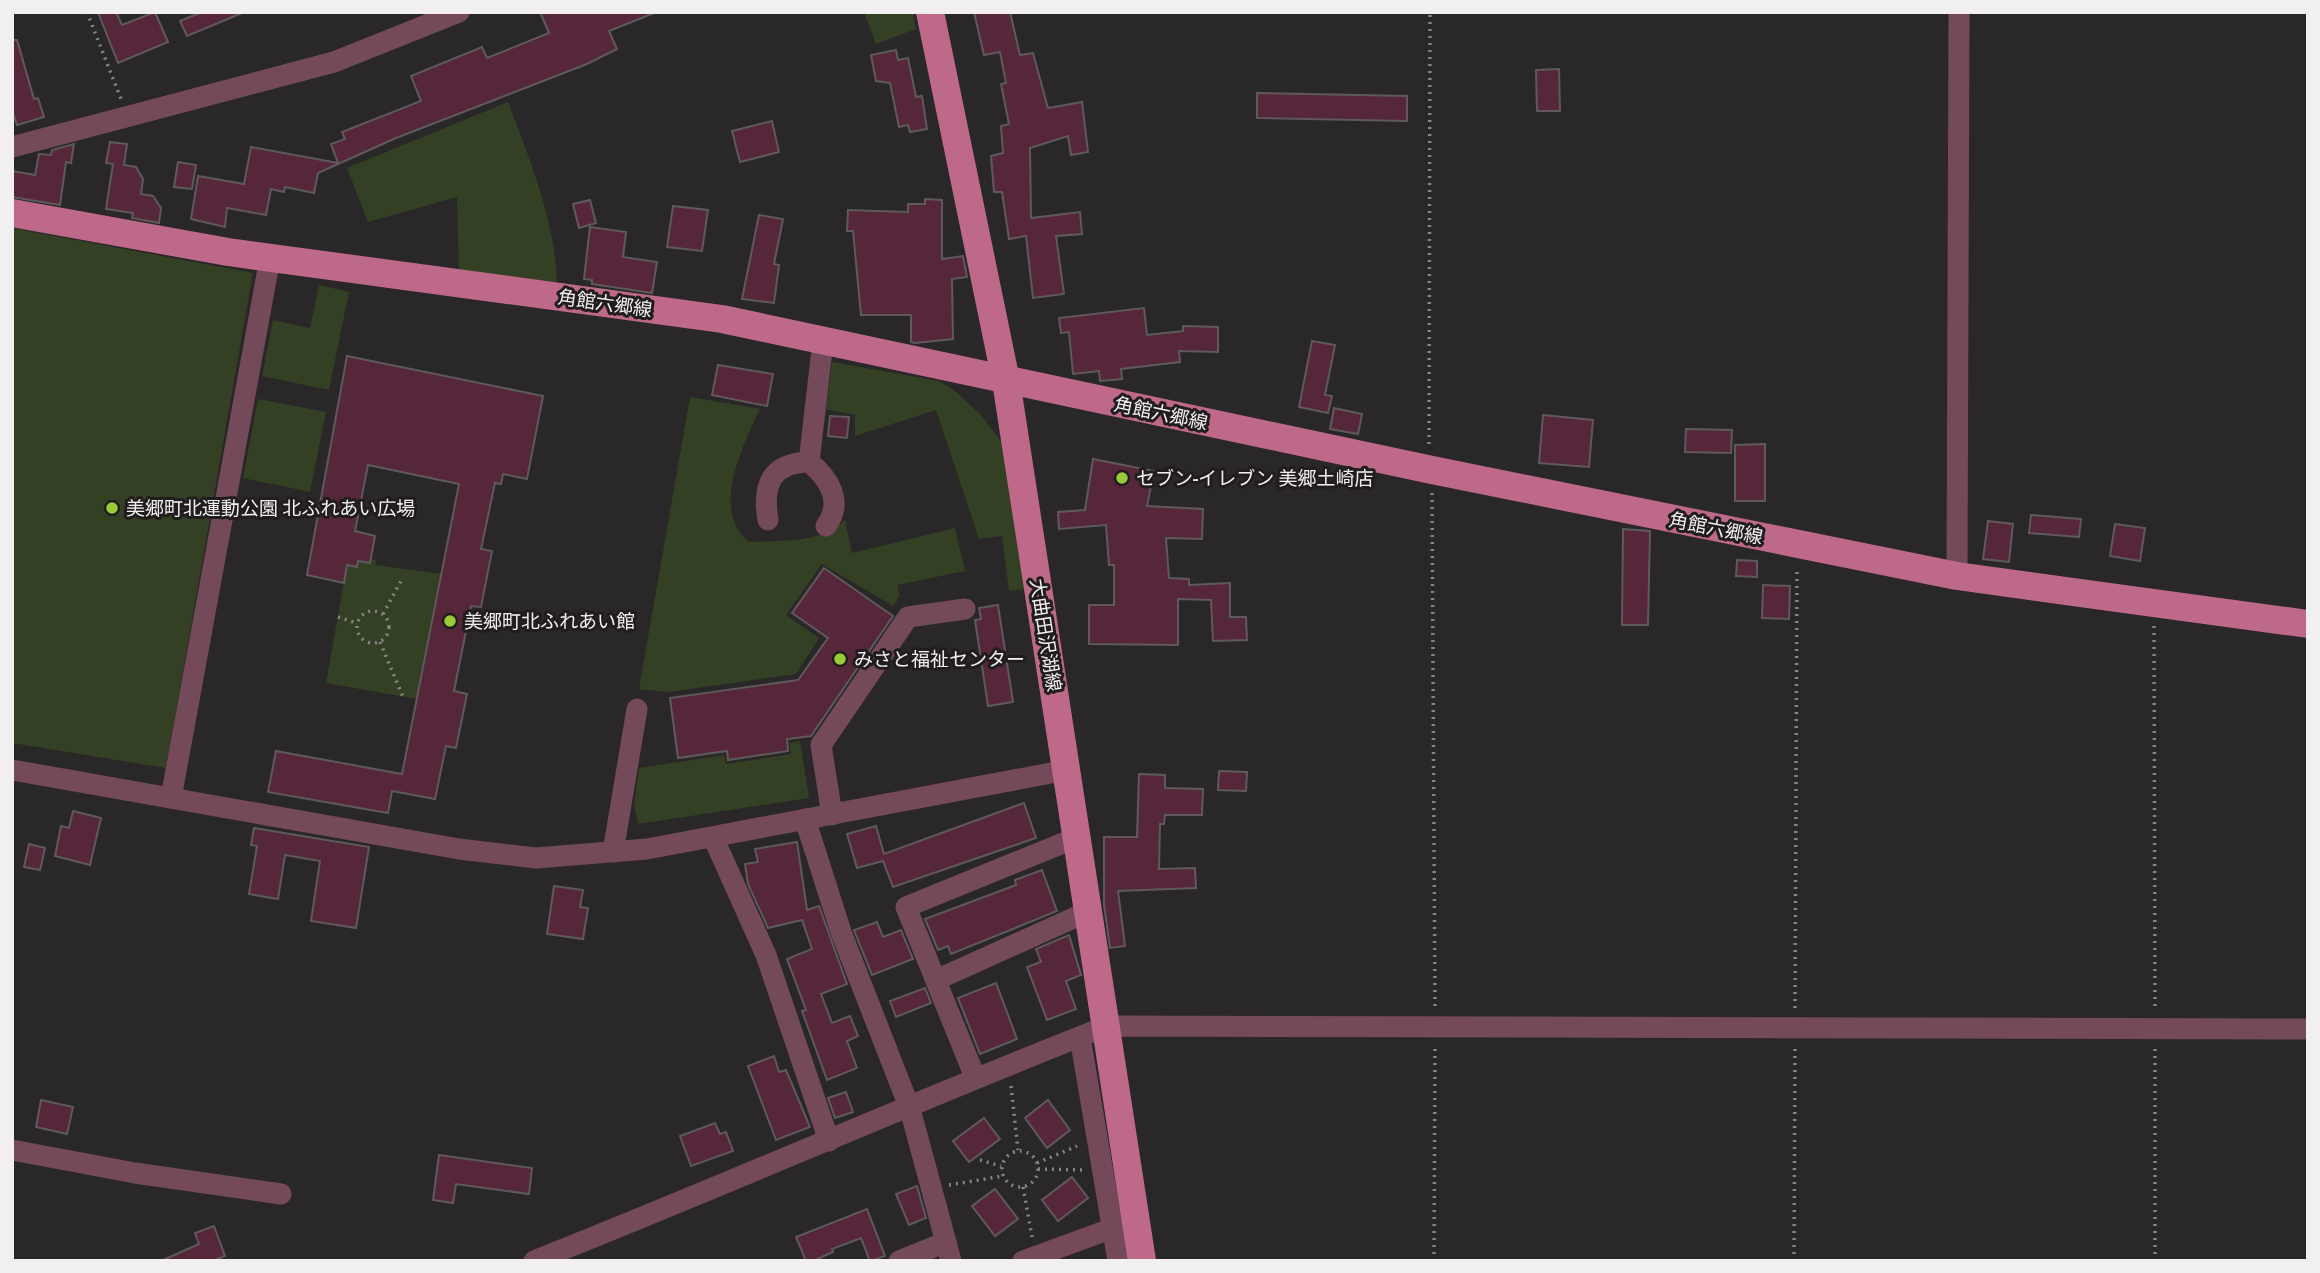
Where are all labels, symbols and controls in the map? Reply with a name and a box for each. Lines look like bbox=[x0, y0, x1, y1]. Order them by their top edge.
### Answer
street label: 角館六郷線 bbox=[556, 284, 654, 322]
street label: 角館六郷線 bbox=[1112, 390, 1210, 436]
place label: セブン-イレブン 美郷土崎店 bbox=[1136, 465, 1374, 491]
marker: セブン-イレブン 美郷土崎店 bbox=[1114, 470, 1130, 486]
place label: 美郷町北運動公園 北ふれあい広場 bbox=[126, 495, 415, 521]
marker: 美郷町北運動公園 北ふれあい広場 bbox=[104, 500, 120, 516]
street label: 角館六郷線 bbox=[1667, 506, 1765, 550]
street label: 大曲田沢湖線 bbox=[1024, 577, 1068, 693]
place label: 美郷町北ふれあい館 bbox=[464, 608, 635, 634]
marker: 美郷町北ふれあい館 bbox=[442, 613, 458, 629]
place label: みさと福祉センター bbox=[854, 646, 1025, 672]
marker: みさと福祉センター bbox=[832, 651, 848, 667]

